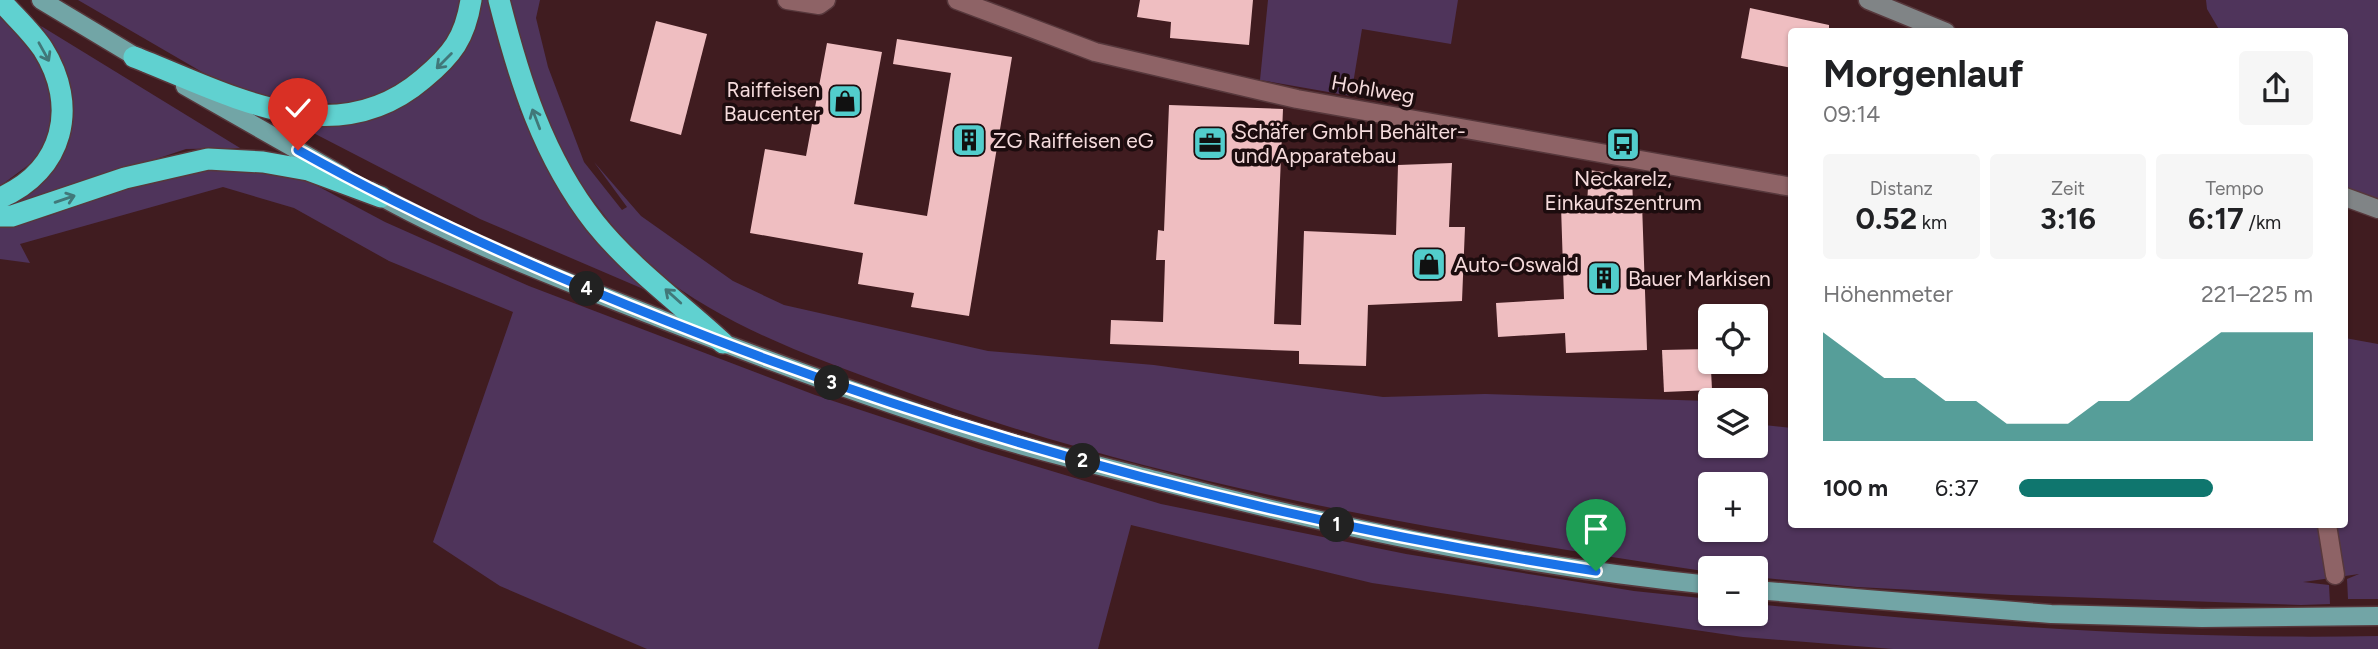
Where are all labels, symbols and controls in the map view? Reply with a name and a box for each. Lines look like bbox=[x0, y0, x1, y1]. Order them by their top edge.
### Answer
one-way arrow bbox=[37, 42, 51, 62]
text: Morgenlauf bbox=[1823, 51, 2024, 97]
button: share bbox=[2239, 51, 2313, 125]
one-way arrow bbox=[435, 52, 452, 69]
street label: Hohlweg bbox=[1329, 69, 1417, 109]
place label: Raiffeisen Baucenter bbox=[724, 77, 820, 126]
pin bbox=[268, 78, 328, 150]
shop icon: Raiffeisen Baucenter bbox=[826, 82, 864, 120]
icon: check bbox=[279, 89, 317, 127]
text: 09:14 bbox=[1823, 100, 1880, 128]
one-way arrow bbox=[528, 108, 541, 130]
place label: Schäfer GmbH Behälter- und Apparatebau bbox=[1234, 119, 1466, 168]
building icon: ZG Raiffeisen eG bbox=[950, 121, 988, 159]
office icon: Schäfer GmbH Behälter- und Apparatebau bbox=[1191, 124, 1229, 162]
bus stop icon: Neckarelz, Einkaufszentrum bbox=[1604, 125, 1642, 163]
place label: ZG Raiffeisen eG bbox=[993, 128, 1154, 153]
place label: Neckarelz, Einkaufszentrum bbox=[1544, 166, 1702, 215]
text: Distanz bbox=[1870, 177, 1933, 200]
text: Zeit bbox=[2051, 177, 2085, 200]
text: Tempo bbox=[2206, 177, 2264, 200]
one-way arrow bbox=[54, 191, 76, 204]
text: 0.52 bbox=[1855, 200, 1917, 237]
text: 3:16 bbox=[2040, 200, 2096, 237]
text: 6:17 bbox=[2188, 200, 2244, 237]
text: km bbox=[1917, 211, 1947, 234]
text: /km bbox=[2244, 211, 2281, 234]
shop icon: Auto-Oswald bbox=[1410, 245, 1448, 283]
place label: Auto-Oswald bbox=[1454, 252, 1579, 277]
building icon: Bauer Markisen bbox=[1585, 259, 1623, 297]
place label: Bauer Markisen bbox=[1628, 266, 1771, 291]
pin: 4 bbox=[570, 272, 604, 306]
text: 4 bbox=[580, 277, 593, 300]
text: Höhenmeter bbox=[1823, 280, 1953, 308]
text: 221–225 m bbox=[2201, 280, 2313, 308]
one-way arrow bbox=[665, 288, 682, 305]
map controls bbox=[1698, 304, 1768, 626]
button: locate bbox=[1698, 304, 1768, 374]
pin: 3 bbox=[814, 366, 850, 400]
text: 3 bbox=[826, 371, 837, 394]
button: layers bbox=[1698, 388, 1768, 458]
pin: 2 bbox=[1066, 444, 1100, 478]
text: 2 bbox=[1077, 449, 1088, 472]
button: + bbox=[1698, 472, 1768, 542]
text: 100 m bbox=[1823, 474, 1888, 502]
text: 6:37 bbox=[1935, 474, 1979, 502]
pin bbox=[1566, 499, 1626, 571]
pin: 1 bbox=[1320, 508, 1354, 542]
icon: arrive bbox=[1577, 510, 1615, 548]
text: 1 bbox=[1332, 513, 1341, 536]
button: − bbox=[1698, 556, 1768, 626]

